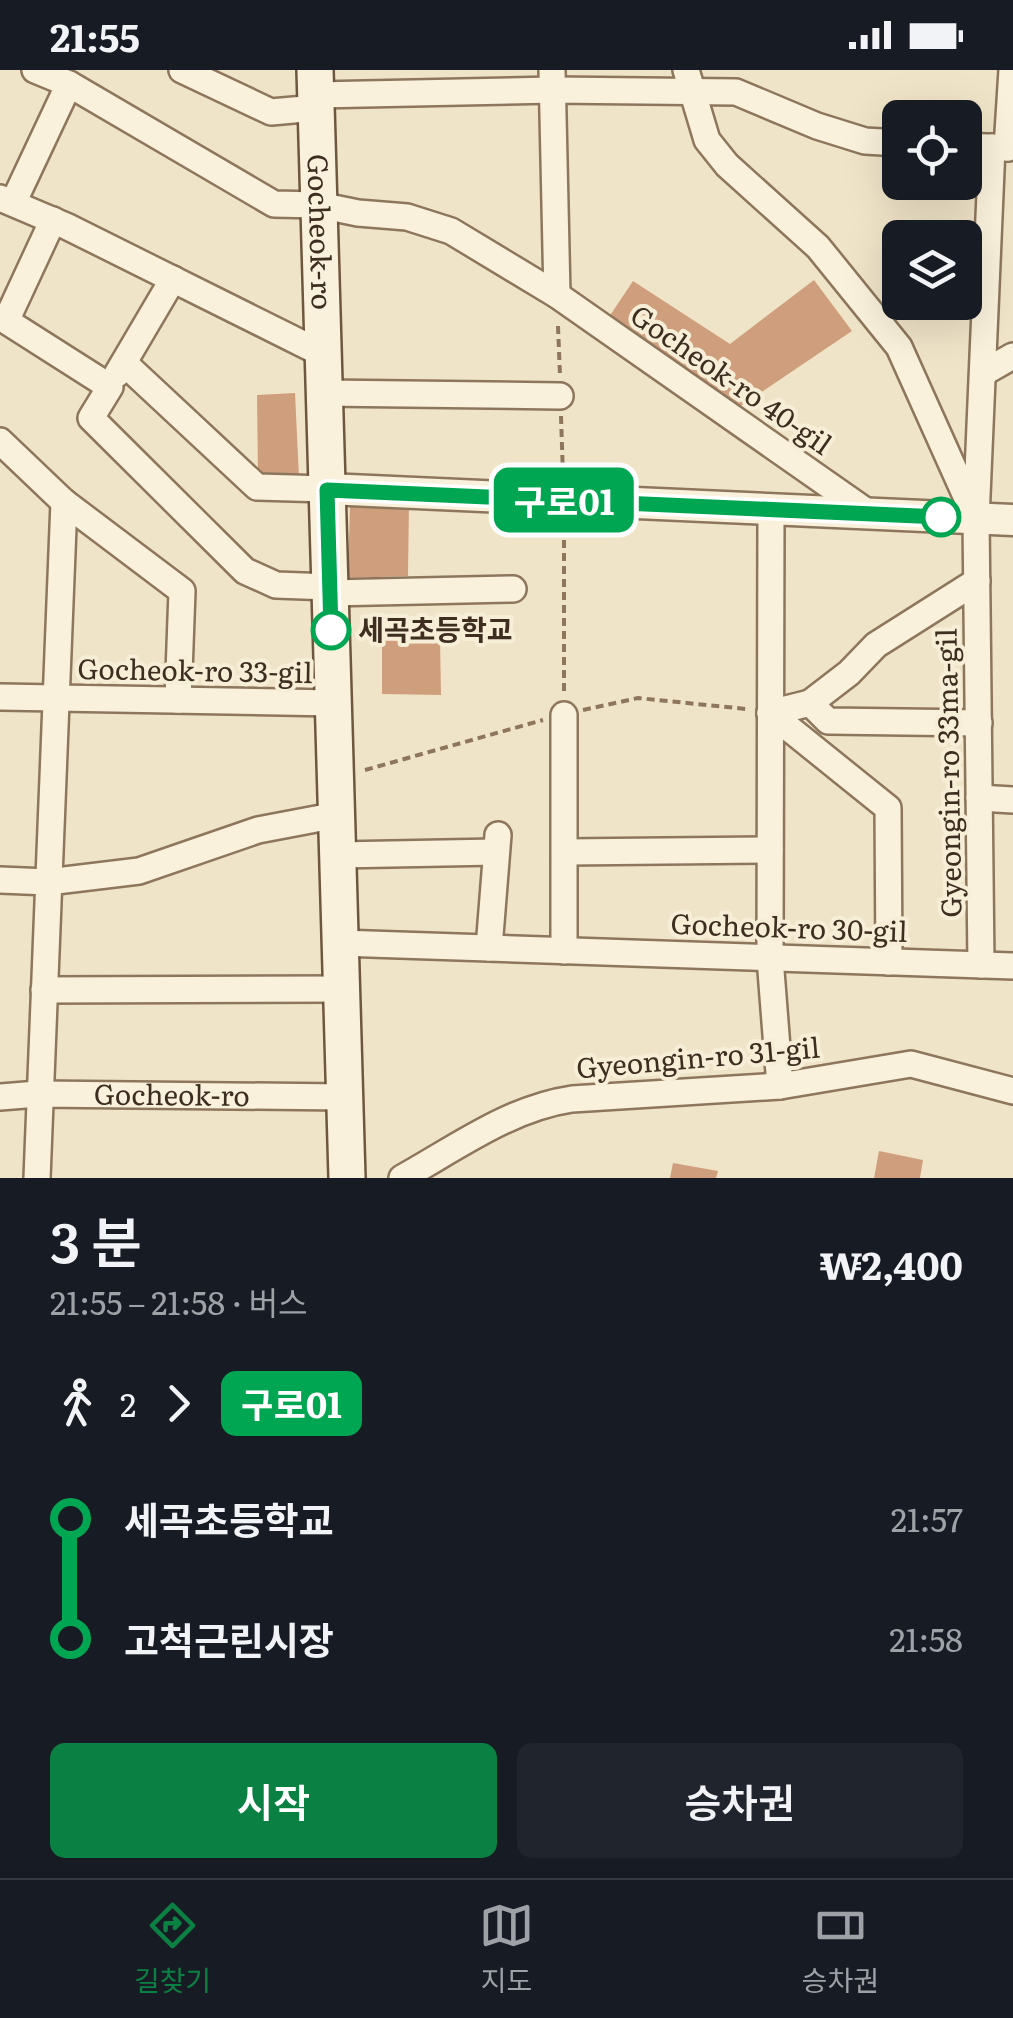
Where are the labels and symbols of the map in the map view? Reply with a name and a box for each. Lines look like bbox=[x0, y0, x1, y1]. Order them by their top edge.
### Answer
street label: Gocheok-ro bbox=[298, 153, 345, 310]
street label: Gocheok-ro 40-gil bbox=[623, 293, 841, 464]
line badge: 구로01 bbox=[494, 468, 634, 532]
unlabelled marker bbox=[922, 498, 960, 536]
place label: 세곡초등학교 bbox=[358, 607, 513, 649]
marker: 세곡초등학교 bbox=[312, 611, 350, 649]
street label: Gyeongin-ro 33ma-gil bbox=[923, 628, 971, 918]
street label: Gocheok-ro 33-gil bbox=[77, 646, 313, 692]
street label: Gocheok-ro 30-gil bbox=[670, 901, 908, 951]
street label: Gyeongin-ro 31-gil bbox=[574, 1024, 821, 1088]
street label: Gocheok-ro bbox=[94, 1072, 250, 1115]

